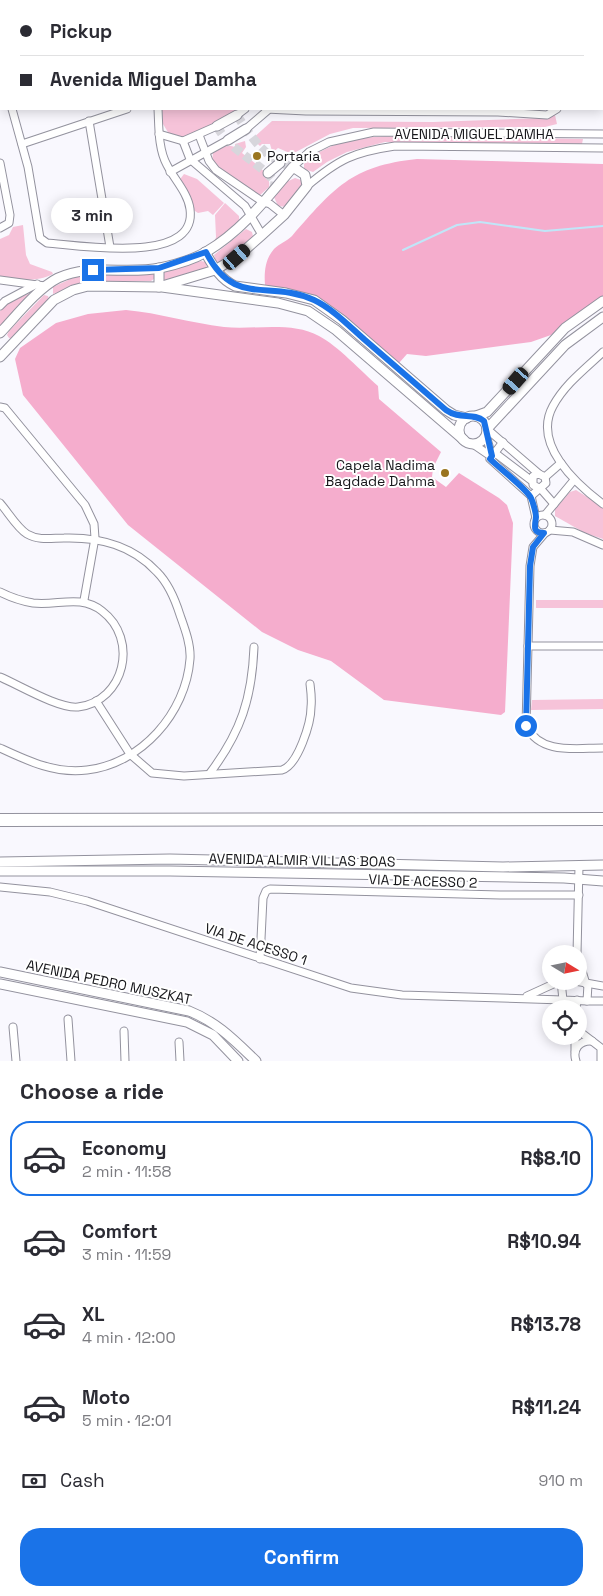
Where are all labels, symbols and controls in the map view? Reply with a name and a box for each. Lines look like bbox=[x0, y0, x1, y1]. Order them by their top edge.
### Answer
text: Pickup bbox=[50, 19, 112, 44]
text: Avenida Miguel Damha bbox=[50, 67, 257, 92]
street label: AVENIDA MIGUEL DAMHA bbox=[394, 125, 554, 143]
place label: Portaria bbox=[267, 147, 320, 165]
marker: Portaria bbox=[251, 150, 263, 162]
callout: 3 min bbox=[52, 198, 134, 232]
text: 3 min bbox=[71, 205, 113, 226]
car bbox=[220, 241, 253, 273]
route end bbox=[82, 259, 104, 281]
car bbox=[500, 365, 531, 397]
place label: Capela Nadima Bagdade Dahma bbox=[325, 456, 435, 490]
marker: Capela Nadima Bagdade Dahma bbox=[439, 467, 451, 479]
route start bbox=[515, 715, 537, 737]
street label: AVENIDA ALMIR VILLAS BOAS bbox=[208, 849, 396, 871]
street label: VIA DE ACESSO 2 bbox=[368, 870, 478, 892]
street label: VIA DE ACESSO 1 bbox=[203, 919, 309, 969]
north arrow bbox=[542, 945, 588, 990]
map controls bbox=[542, 945, 587, 1045]
street label: AVENIDA PEDRO MUSZKAT bbox=[25, 956, 193, 1008]
button: locate bbox=[542, 1000, 587, 1045]
text: Choose a ride bbox=[20, 1077, 164, 1105]
icon: car bbox=[22, 1136, 67, 1181]
text: Economy bbox=[82, 1136, 166, 1161]
text: R$8.10 bbox=[521, 1146, 581, 1171]
text: 2 min · 11:58 bbox=[82, 1161, 171, 1182]
icon: car bbox=[22, 1219, 67, 1264]
text: Comfort bbox=[82, 1219, 158, 1244]
text: R$10.94 bbox=[507, 1229, 581, 1254]
text: 3 min · 11:59 bbox=[82, 1244, 171, 1265]
icon: car bbox=[22, 1302, 67, 1347]
text: XL bbox=[82, 1302, 105, 1327]
text: R$13.78 bbox=[510, 1312, 581, 1337]
text: 4 min · 12:00 bbox=[82, 1327, 176, 1348]
icon: car bbox=[22, 1385, 67, 1430]
text: Moto bbox=[82, 1385, 130, 1410]
text: R$11.24 bbox=[512, 1395, 581, 1420]
text: 5 min · 12:01 bbox=[82, 1410, 172, 1431]
icon: cash bbox=[20, 1467, 48, 1495]
text: Cash bbox=[60, 1468, 105, 1493]
text: 910 m bbox=[538, 1470, 583, 1491]
button: Confirm bbox=[20, 1528, 583, 1586]

